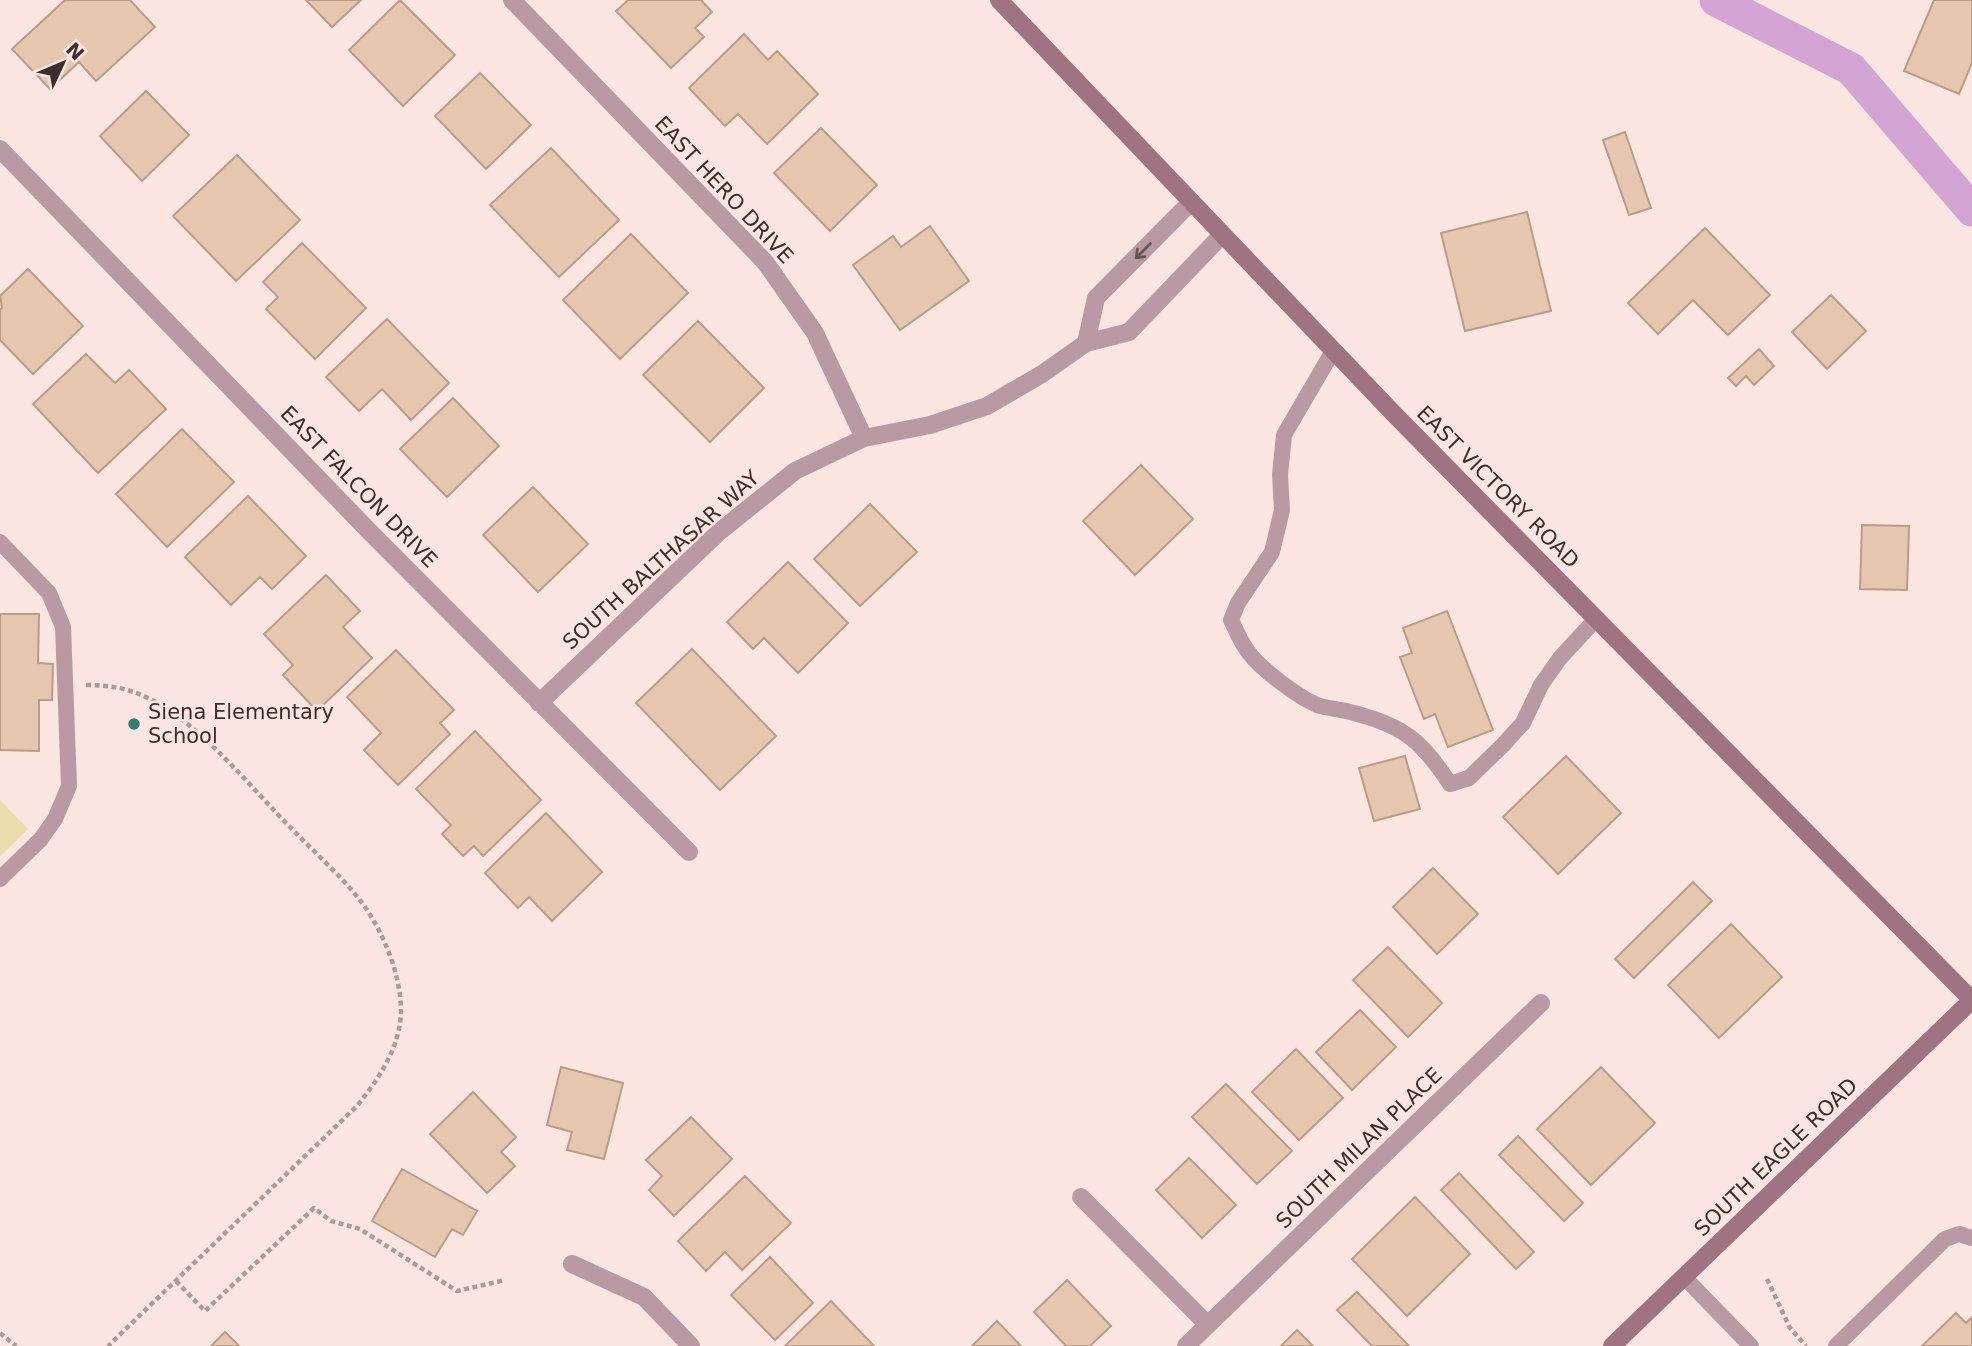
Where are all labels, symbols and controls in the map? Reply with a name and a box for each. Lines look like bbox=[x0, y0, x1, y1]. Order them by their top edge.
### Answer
north arrow bbox=[28, 28, 98, 98]
text: N bbox=[62, 38, 89, 65]
street label: EAST HERO DRIVE bbox=[650, 112, 798, 268]
one-way arrow bbox=[1135, 242, 1152, 259]
street label: EAST FALCON DRIVE bbox=[276, 401, 442, 573]
street label: EAST VICTORY ROAD bbox=[1412, 401, 1584, 573]
street label: SOUTH BALTHASAR WAY bbox=[558, 465, 764, 654]
place label: Siena Elementary School bbox=[148, 700, 334, 748]
marker: Siena Elementary School bbox=[126, 716, 142, 732]
street label: SOUTH MILAN PLACE bbox=[1271, 1063, 1447, 1233]
street label: SOUTH EAGLE ROAD bbox=[1690, 1073, 1862, 1241]

